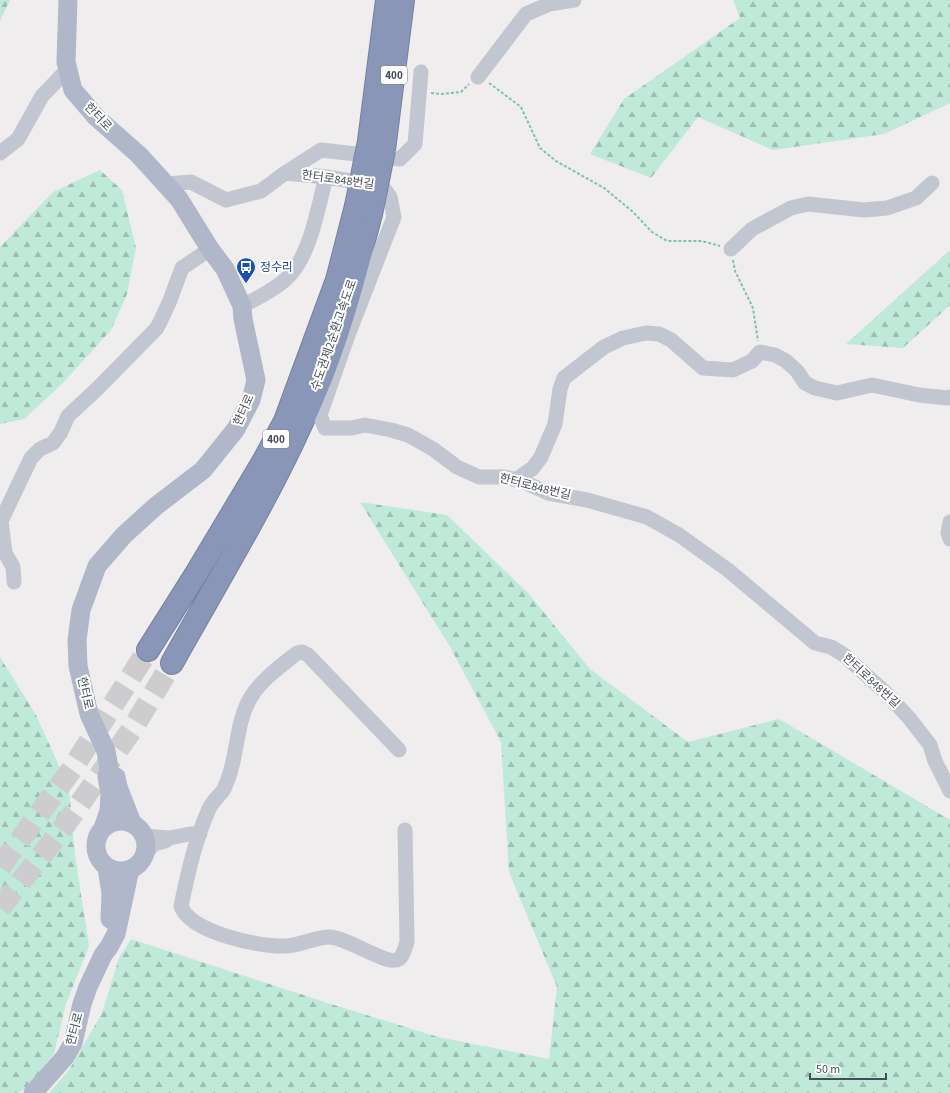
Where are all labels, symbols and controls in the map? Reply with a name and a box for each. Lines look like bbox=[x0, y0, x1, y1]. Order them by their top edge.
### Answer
road number: 400 bbox=[381, 66, 407, 84]
street label: 한터로 bbox=[80, 99, 116, 135]
street label: 한터로848번길 bbox=[301, 166, 375, 194]
bus stop icon: 정수리 bbox=[235, 256, 257, 284]
place label: 정수리 bbox=[260, 259, 293, 276]
street label: 수도권제2순환고속도로 bbox=[307, 277, 361, 393]
street label: 한터로 bbox=[229, 391, 259, 429]
road number: 400 bbox=[263, 430, 289, 448]
street label: 한터로848번길 bbox=[497, 470, 573, 504]
street label: 한터로848번길 bbox=[838, 650, 904, 712]
street label: 한터로 bbox=[73, 675, 97, 711]
street label: 한터로 bbox=[63, 1011, 87, 1047]
scale bar bbox=[810, 1055, 886, 1081]
text: 50 m bbox=[816, 1061, 840, 1078]

